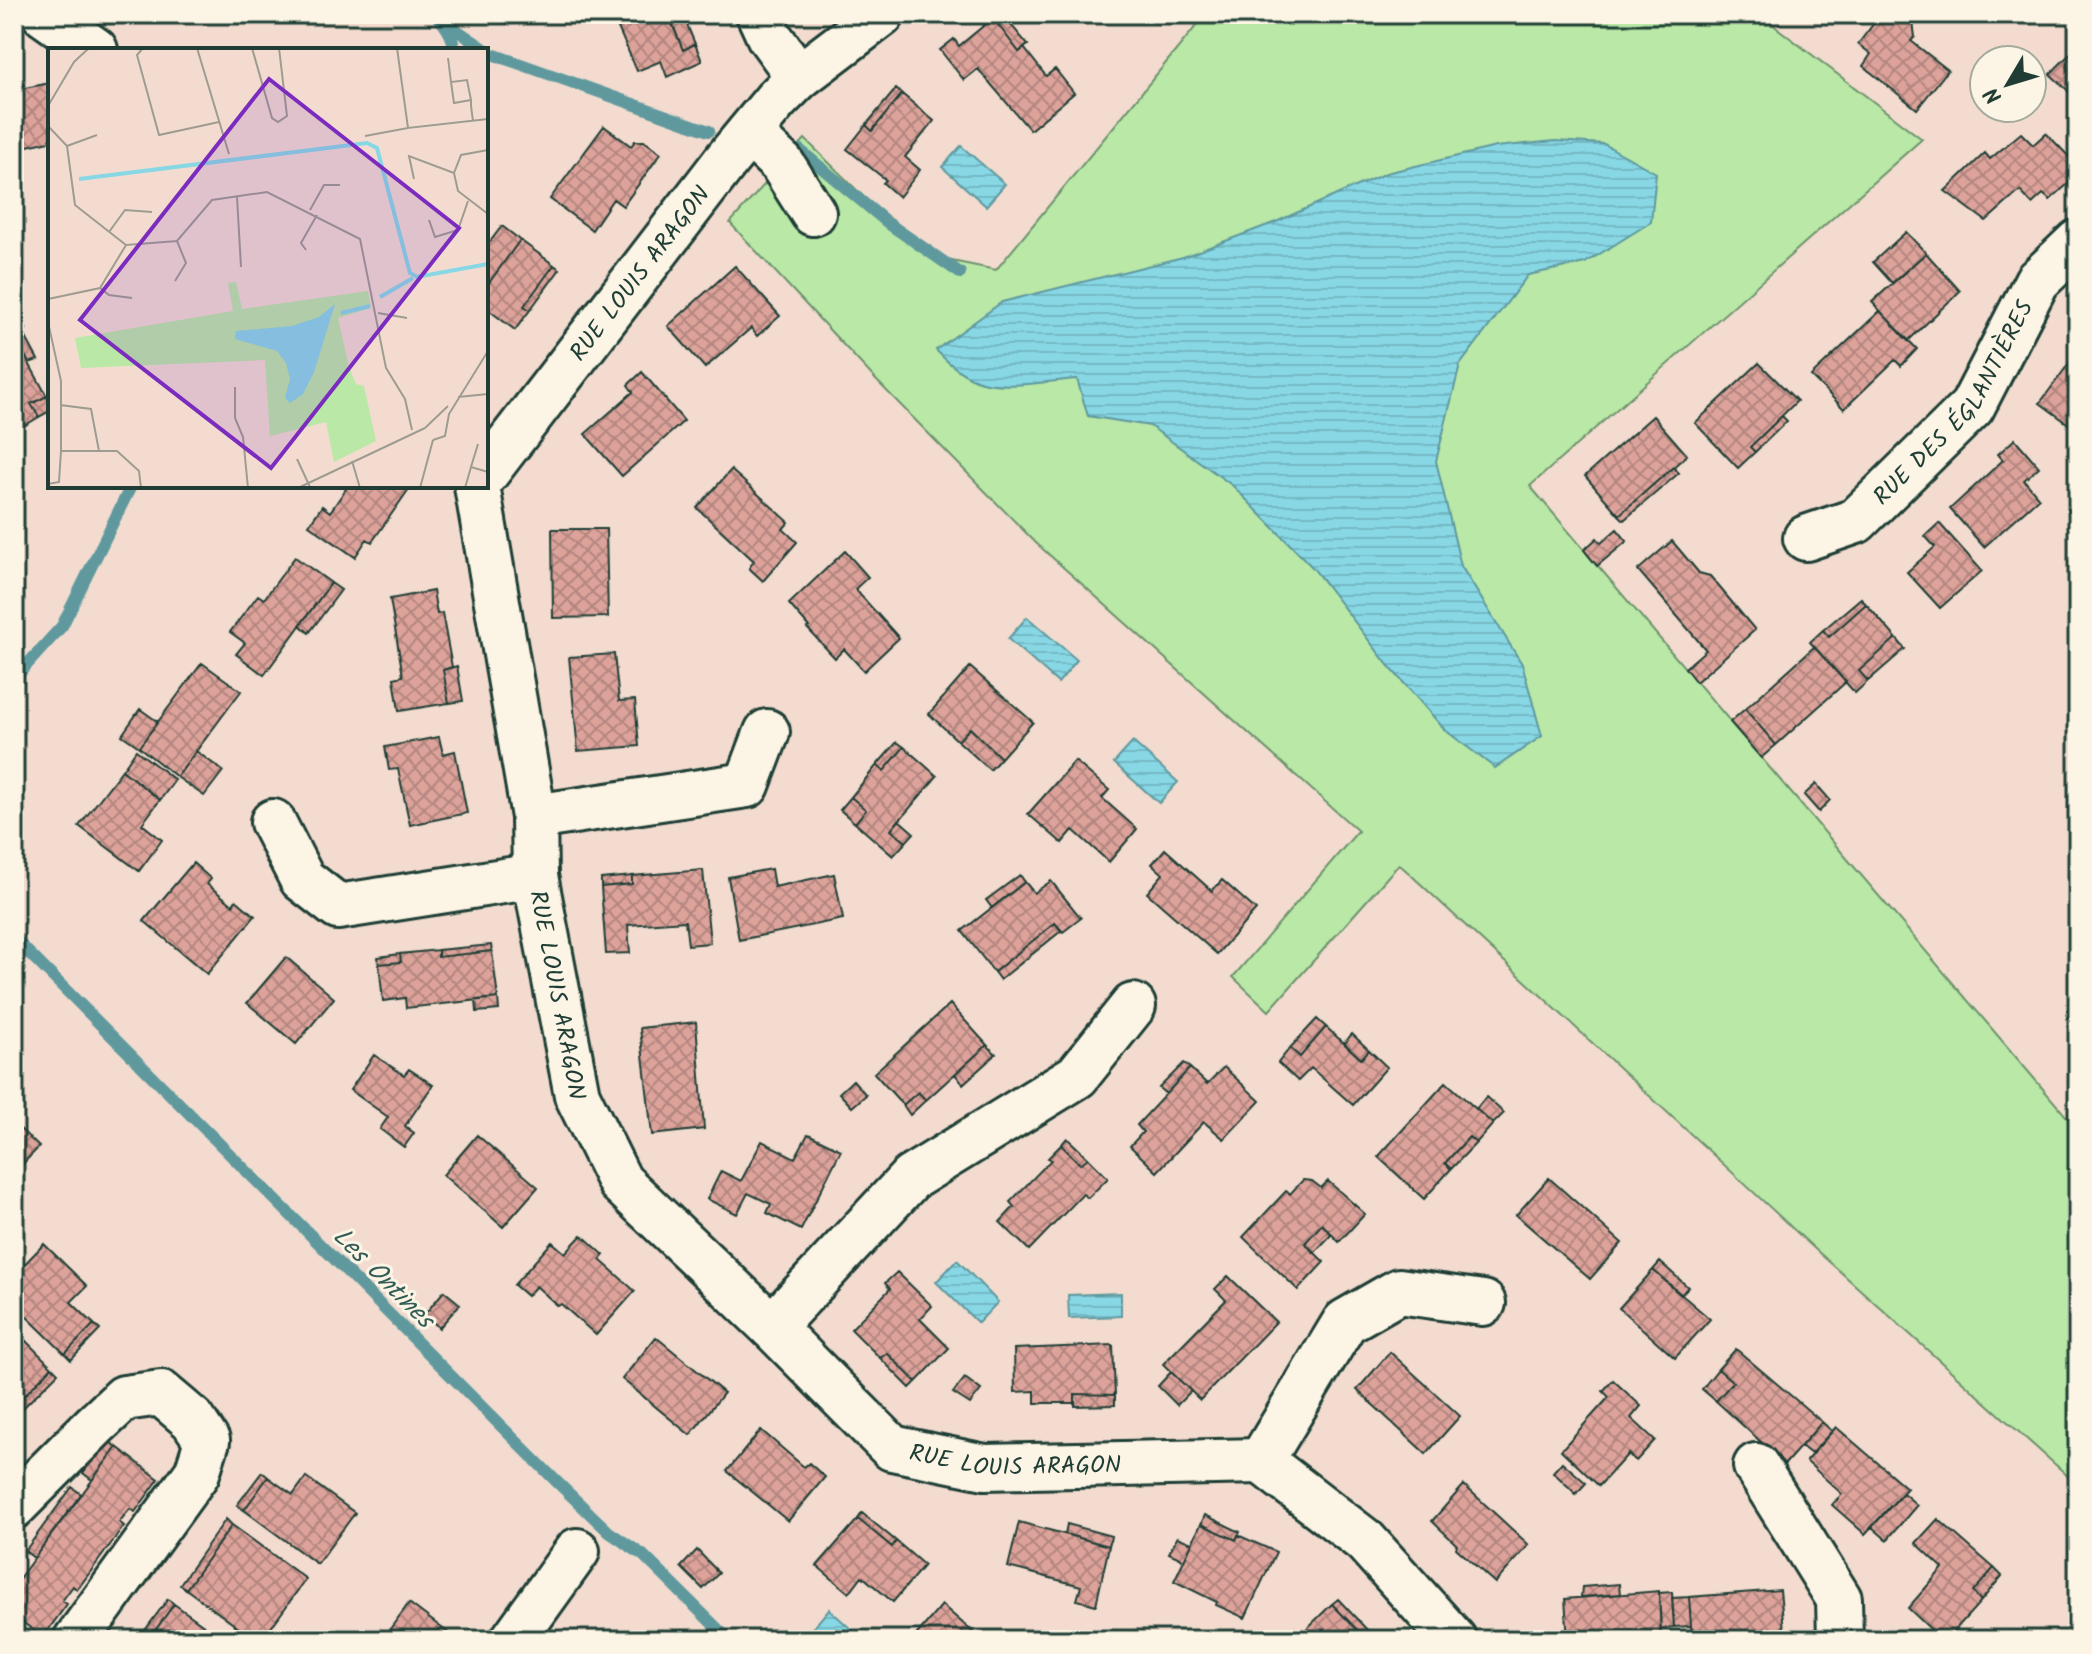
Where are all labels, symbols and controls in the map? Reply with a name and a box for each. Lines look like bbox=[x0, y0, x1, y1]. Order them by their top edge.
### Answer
north arrow bbox=[1968, 44, 2048, 124]
inset map bbox=[48, 48, 488, 488]
text: N bbox=[1976, 78, 2012, 111]
street label: RUE LOUIS ARAGON bbox=[560, 178, 721, 370]
street label: RUE DES ÉGLANTIÈRES bbox=[1864, 293, 2045, 515]
street label: RUE LOUIS ARAGON bbox=[517, 887, 596, 1103]
water label: Les Ontines bbox=[322, 1218, 445, 1341]
street label: RUE LOUIS ARAGON bbox=[906, 1434, 1122, 1488]

